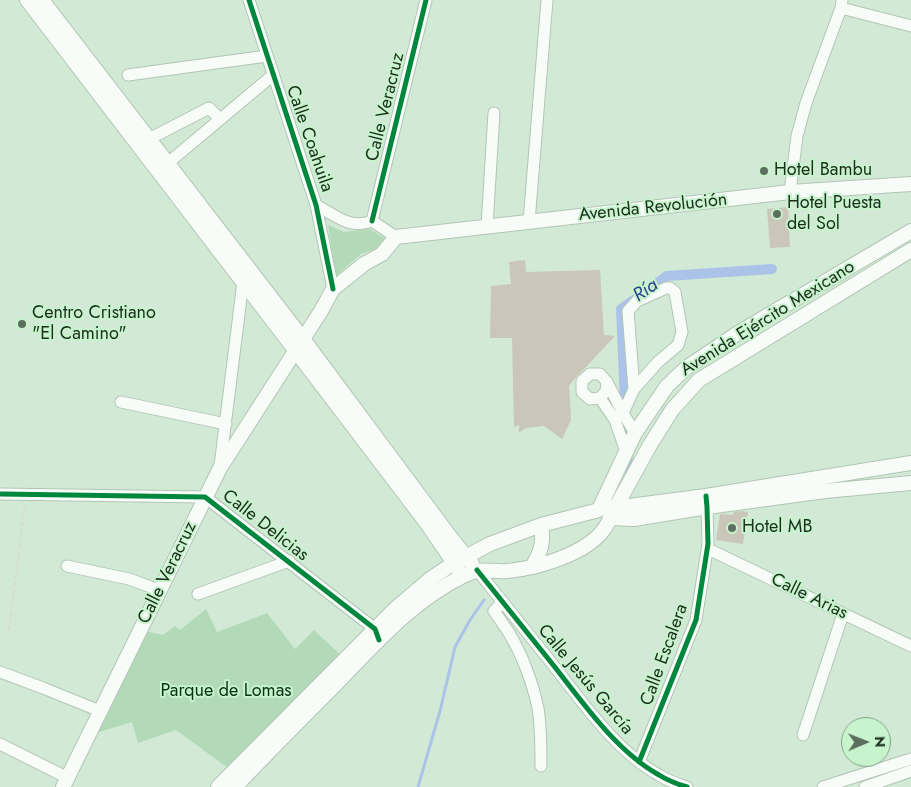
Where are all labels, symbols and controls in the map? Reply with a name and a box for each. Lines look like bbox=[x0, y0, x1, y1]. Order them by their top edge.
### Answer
street label: Calle Veracruz bbox=[362, 51, 410, 163]
street label: Calle Coahuila bbox=[281, 83, 337, 195]
place label: Hotel Bambu bbox=[774, 160, 872, 182]
marker: Hotel Bambu bbox=[758, 165, 770, 177]
street label: Avenida Revolución bbox=[578, 189, 728, 227]
place label: Hotel Puesta del Sol bbox=[787, 193, 881, 235]
marker: Hotel Puesta del Sol bbox=[771, 208, 783, 220]
street label: Avenida Ejército Mexicano bbox=[677, 257, 859, 381]
water label: Ría bbox=[629, 274, 663, 308]
place label: Centro Cristiano "El Camino" bbox=[32, 303, 156, 346]
marker: Centro Cristiano "El Camino" bbox=[16, 318, 28, 330]
street label: Calle Delicias bbox=[218, 486, 312, 566]
place label: Hotel MB bbox=[742, 517, 812, 539]
street label: Calle Veracruz bbox=[134, 518, 202, 628]
marker: Hotel MB bbox=[726, 522, 738, 534]
street label: Calle Arias bbox=[767, 569, 851, 625]
street label: Calle Escalera bbox=[637, 601, 693, 709]
street label: Calle Jesús García bbox=[533, 620, 637, 740]
park label: Parque de Lomas bbox=[160, 681, 292, 703]
north arrow bbox=[841, 717, 891, 767]
text: N bbox=[870, 736, 890, 747]

